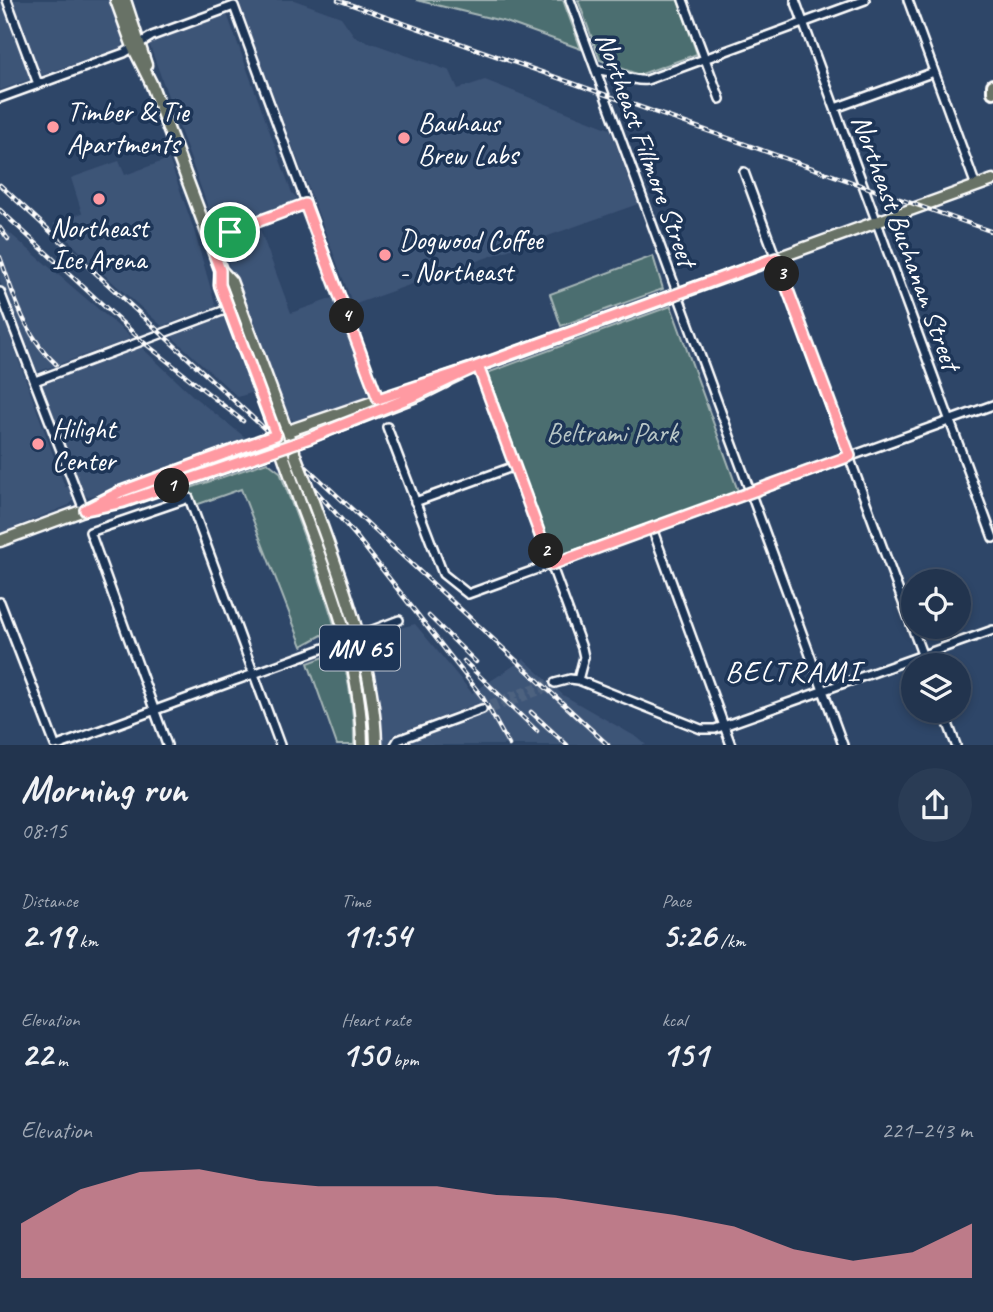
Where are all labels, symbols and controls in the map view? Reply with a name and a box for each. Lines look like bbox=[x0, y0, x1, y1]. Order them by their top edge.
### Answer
street label: Northeast Fillmore Street bbox=[588, 27, 706, 274]
place label: Timber & Tie Apartments bbox=[67, 94, 191, 161]
place label: Bauhaus Brew Labs bbox=[418, 105, 520, 172]
street label: Northeast Buchanan Street bbox=[844, 110, 970, 378]
marker: Timber & Tie Apartments bbox=[45, 119, 61, 135]
marker: Bauhaus Brew Labs bbox=[396, 130, 412, 146]
marker: Northeast Ice Arena bbox=[91, 191, 107, 207]
pin bbox=[200, 202, 260, 262]
place label: Northeast Ice Arena bbox=[50, 210, 151, 277]
icon: arrive bbox=[211, 213, 249, 251]
place label: Dogwood Coffee - Northeast bbox=[399, 222, 545, 289]
marker: Dogwood Coffee - Northeast bbox=[377, 247, 393, 263]
pin: 3 bbox=[764, 256, 800, 292]
text: 3 bbox=[777, 261, 786, 285]
pin: 4 bbox=[330, 298, 364, 334]
text: 4 bbox=[342, 303, 351, 327]
place label: Hilight Center bbox=[52, 411, 118, 478]
park label: Beltrami Park bbox=[546, 415, 679, 450]
marker: Hilight Center bbox=[30, 436, 46, 452]
pin: 1 bbox=[154, 468, 190, 504]
text: 1 bbox=[167, 473, 176, 497]
pin: 2 bbox=[528, 534, 564, 568]
text: 2 bbox=[541, 538, 550, 562]
map controls bbox=[901, 569, 971, 723]
button: locate bbox=[901, 569, 971, 639]
road number: MN 65 bbox=[320, 626, 400, 670]
district label: BELTRAMI bbox=[725, 652, 866, 690]
button: layers bbox=[901, 653, 971, 723]
text: Morning run bbox=[21, 766, 187, 813]
button: share bbox=[898, 768, 972, 842]
text: 08:15 bbox=[21, 816, 67, 845]
text: Distance bbox=[21, 889, 78, 913]
text: Time bbox=[341, 889, 370, 913]
text: Pace bbox=[662, 889, 691, 913]
text: 2.19 bbox=[21, 913, 75, 958]
text: 11:54 bbox=[341, 913, 411, 958]
text: 5:26 bbox=[662, 913, 716, 958]
text: km bbox=[75, 929, 98, 953]
text: /km bbox=[716, 929, 745, 953]
text: Elevation bbox=[21, 1008, 79, 1032]
text: Heart rate bbox=[341, 1008, 411, 1032]
text: kcal bbox=[662, 1008, 687, 1032]
text: 22 bbox=[21, 1032, 53, 1077]
text: 150 bbox=[341, 1032, 388, 1077]
text: 151 bbox=[662, 1032, 708, 1077]
text: m bbox=[53, 1048, 68, 1072]
text: bpm bbox=[388, 1048, 419, 1072]
text: Elevation bbox=[21, 1116, 92, 1145]
text: 221–243 m bbox=[881, 1116, 972, 1145]

